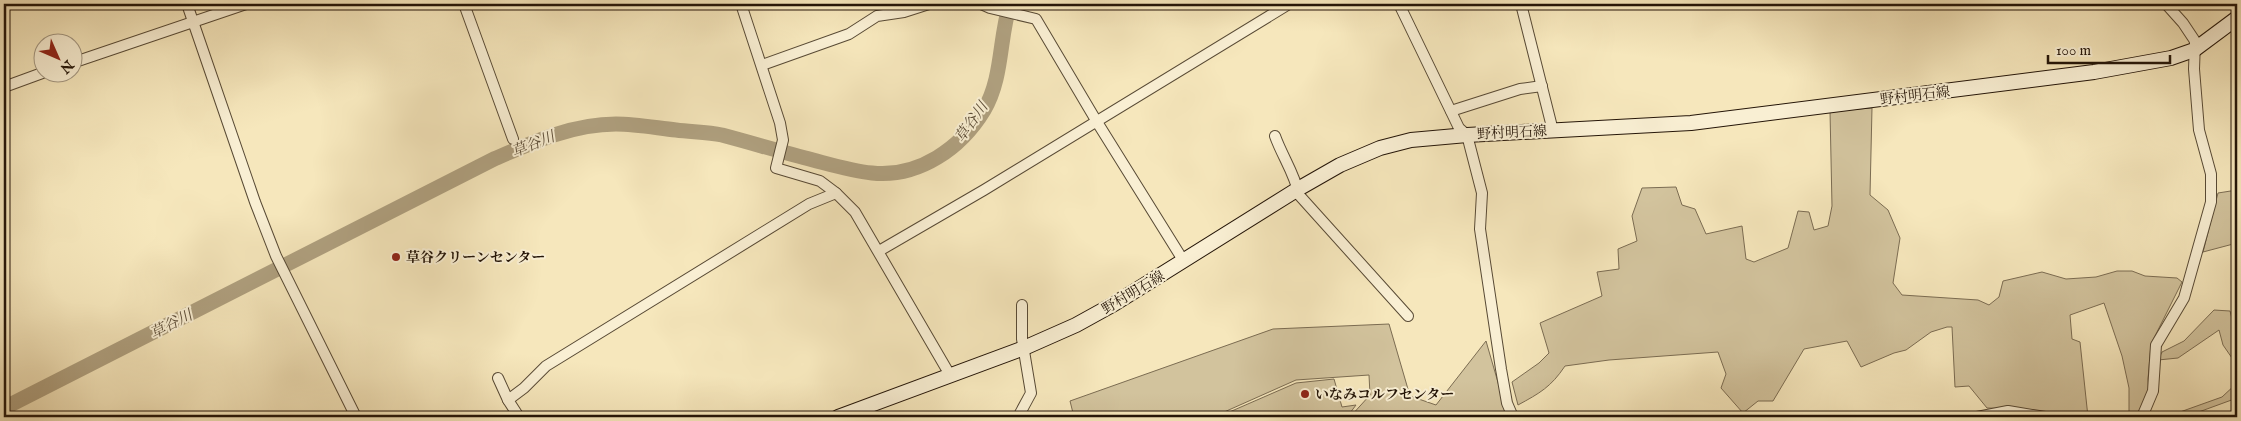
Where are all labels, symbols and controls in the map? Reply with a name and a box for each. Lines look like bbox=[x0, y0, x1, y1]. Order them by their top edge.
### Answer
north arrow bbox=[32, 32, 82, 82]
scale bar bbox=[2048, 32, 2171, 64]
text: 100 m bbox=[2056, 41, 2092, 60]
text: N bbox=[56, 55, 78, 77]
street label: 野村明石線 bbox=[1879, 83, 1951, 109]
water label: 草谷川 bbox=[951, 97, 993, 146]
street label: 野村明石線 bbox=[1477, 122, 1547, 144]
water label: 草谷川 bbox=[509, 126, 559, 162]
place label: 草谷クリーンセンター bbox=[406, 249, 545, 267]
marker: 草谷クリーンセンター bbox=[390, 251, 402, 263]
street label: 野村明石線 bbox=[1099, 267, 1168, 319]
water label: 草谷川 bbox=[147, 305, 197, 343]
place label: いなみコルフセンター bbox=[1315, 386, 1454, 404]
marker: いなみコルフセンター bbox=[1299, 388, 1311, 400]

